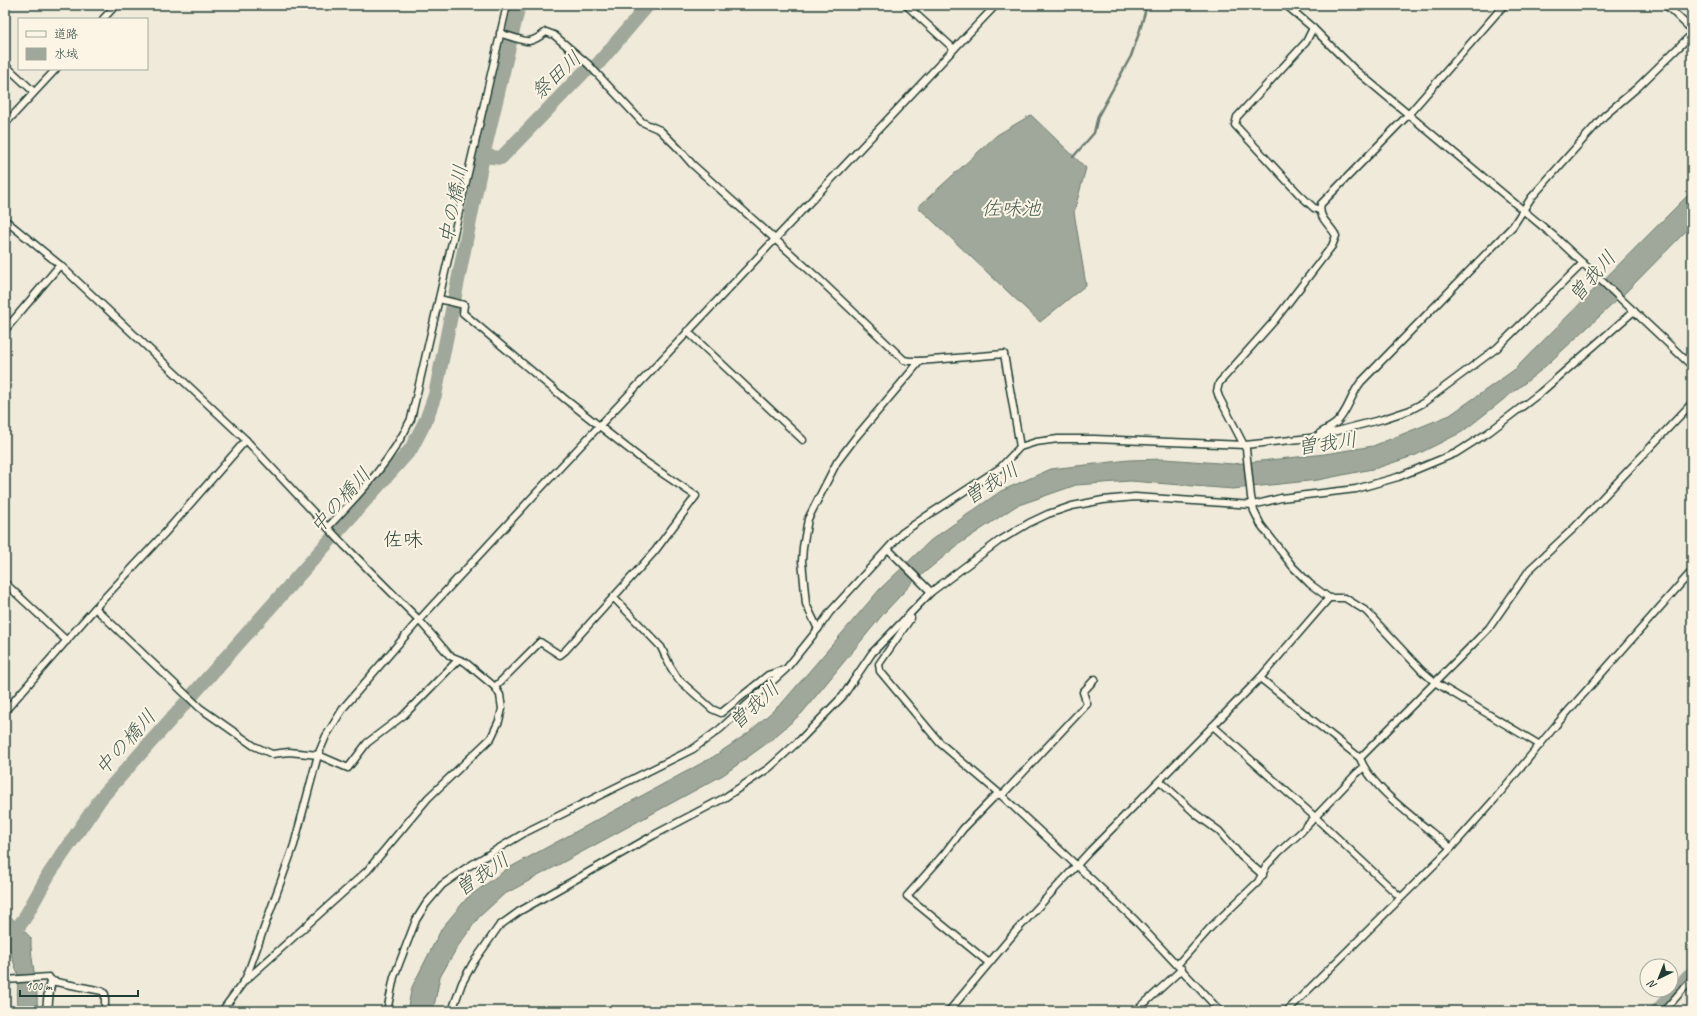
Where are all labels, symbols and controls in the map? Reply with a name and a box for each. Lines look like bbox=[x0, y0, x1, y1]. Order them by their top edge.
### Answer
legend bbox=[18, 18, 148, 70]
text: 道路 bbox=[54, 26, 78, 42]
text: 水域 bbox=[54, 46, 78, 62]
water label: 祭田川 bbox=[526, 46, 587, 105]
water label: 中の橋川 bbox=[434, 162, 473, 246]
water label: 佐味池 bbox=[981, 196, 1042, 221]
water label: 曽我川 bbox=[1563, 245, 1621, 307]
water label: 曽我川 bbox=[1296, 427, 1359, 460]
water label: 曽我川 bbox=[959, 457, 1023, 510]
water label: 中の橋川 bbox=[304, 462, 376, 538]
district label: 佐味 bbox=[383, 527, 423, 552]
water label: 曽我川 bbox=[724, 676, 785, 735]
water label: 中の橋川 bbox=[89, 704, 161, 780]
water label: 曽我川 bbox=[450, 847, 514, 902]
north arrow bbox=[1639, 958, 1679, 998]
scale bar bbox=[20, 972, 138, 998]
text: N bbox=[1643, 976, 1659, 993]
text: 100 m bbox=[26, 978, 53, 994]

